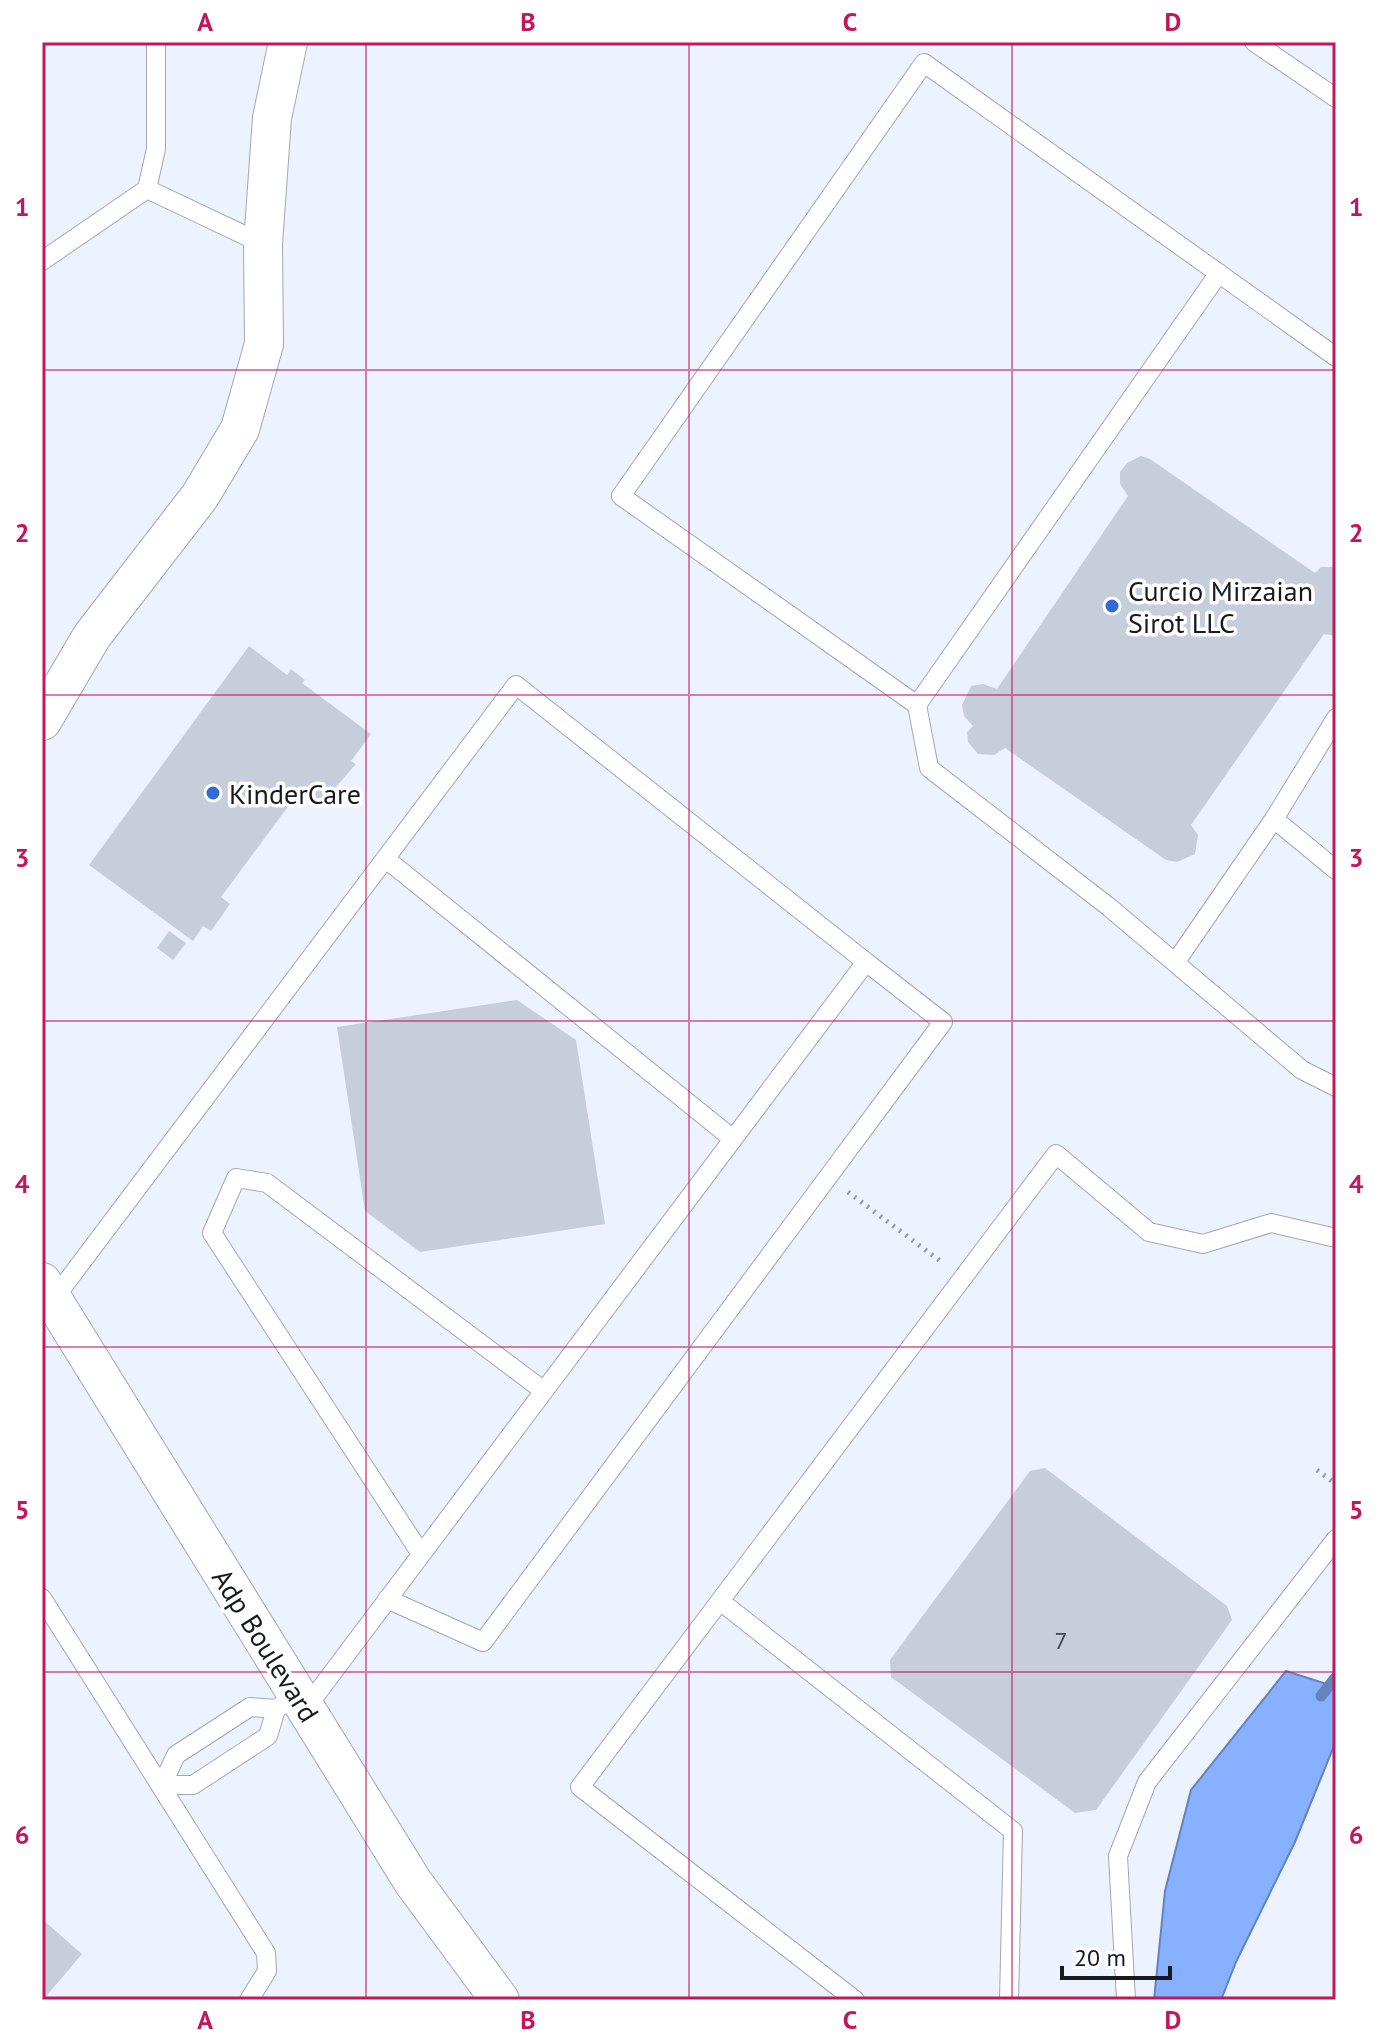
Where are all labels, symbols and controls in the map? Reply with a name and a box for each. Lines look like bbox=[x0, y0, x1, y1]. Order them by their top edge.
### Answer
text: A bbox=[197, 5, 213, 38]
text: B bbox=[520, 5, 536, 38]
text: C bbox=[843, 5, 857, 38]
text: D bbox=[1165, 5, 1181, 38]
text: 1 bbox=[15, 190, 29, 223]
text: 1 bbox=[1349, 190, 1363, 223]
text: 2 bbox=[15, 516, 29, 549]
text: 2 bbox=[1349, 516, 1363, 549]
place label: Curcio Mirzaian Sirot LLC bbox=[1128, 572, 1313, 641]
marker: Curcio Mirzaian Sirot LLC bbox=[1103, 597, 1121, 615]
place label: KinderCare bbox=[229, 775, 361, 812]
marker: KinderCare bbox=[204, 784, 222, 802]
text: 3 bbox=[15, 841, 29, 874]
text: 3 bbox=[1349, 841, 1363, 874]
text: 4 bbox=[15, 1167, 30, 1200]
text: 4 bbox=[1349, 1167, 1364, 1200]
text: 5 bbox=[15, 1493, 29, 1526]
text: 5 bbox=[1349, 1493, 1363, 1526]
street label: Adp Boulevard bbox=[204, 1561, 328, 1729]
house number: 7 bbox=[1054, 1625, 1068, 1656]
text: 6 bbox=[15, 1818, 29, 1851]
text: 6 bbox=[1349, 1818, 1363, 1851]
scale bar bbox=[1062, 1930, 1170, 1980]
text: 20 m bbox=[1074, 1942, 1126, 1973]
text: A bbox=[197, 2003, 213, 2036]
text: B bbox=[520, 2003, 536, 2036]
text: C bbox=[843, 2003, 857, 2036]
text: D bbox=[1165, 2003, 1181, 2036]

